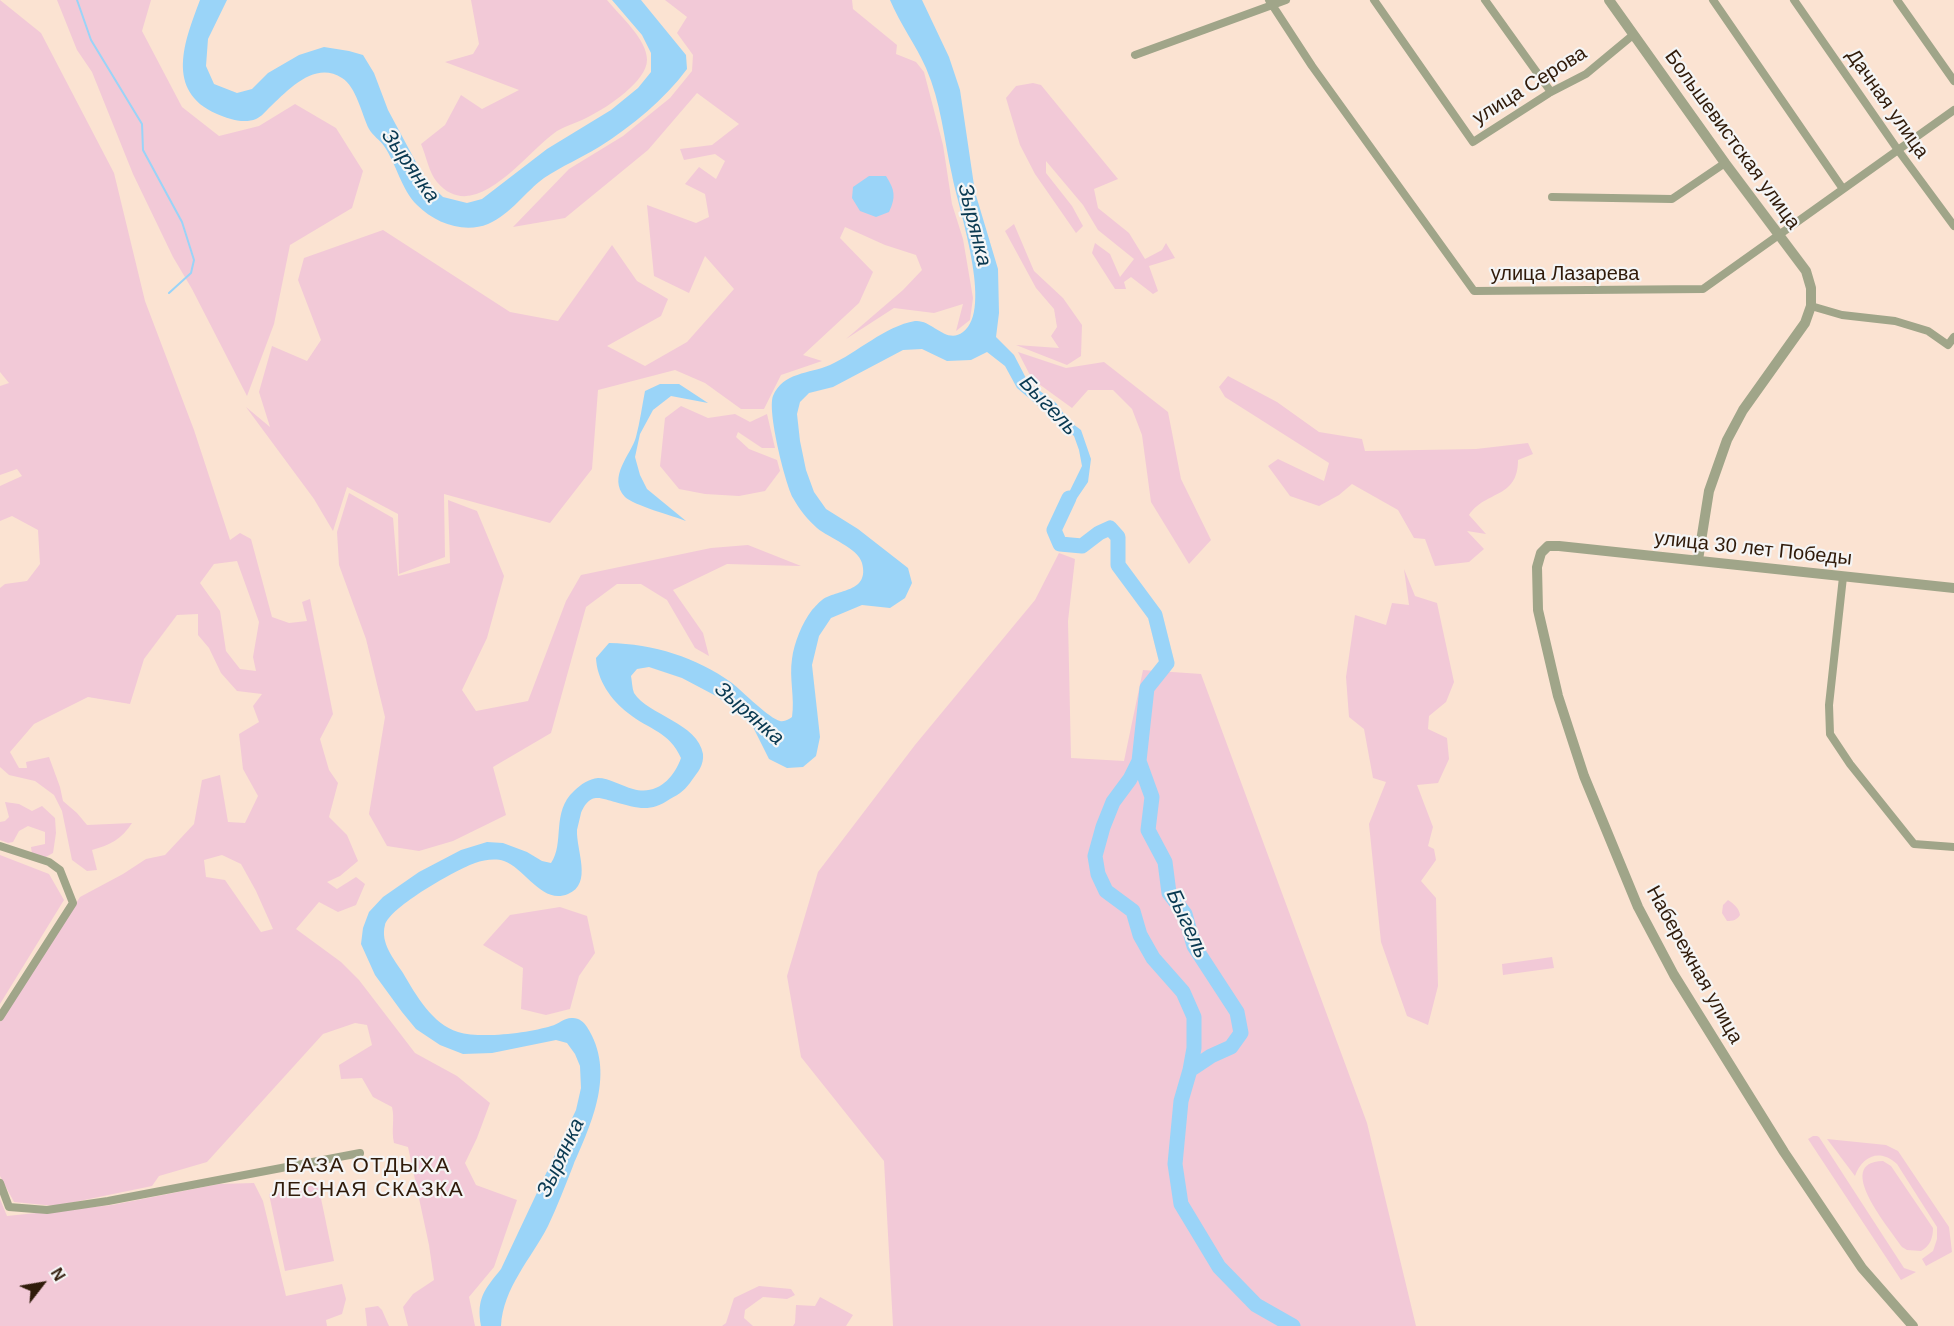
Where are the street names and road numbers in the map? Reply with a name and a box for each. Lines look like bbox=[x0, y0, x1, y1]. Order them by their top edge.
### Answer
street label: улица Серова bbox=[1469, 41, 1591, 131]
street label: Дачная улица bbox=[1840, 45, 1934, 163]
street label: Большевистская улица bbox=[1659, 46, 1805, 234]
street label: улица Лазарева bbox=[1491, 262, 1639, 286]
street label: улица 30 лет Победы bbox=[1653, 527, 1853, 571]
street label: Набережная улица bbox=[1641, 882, 1747, 1048]

